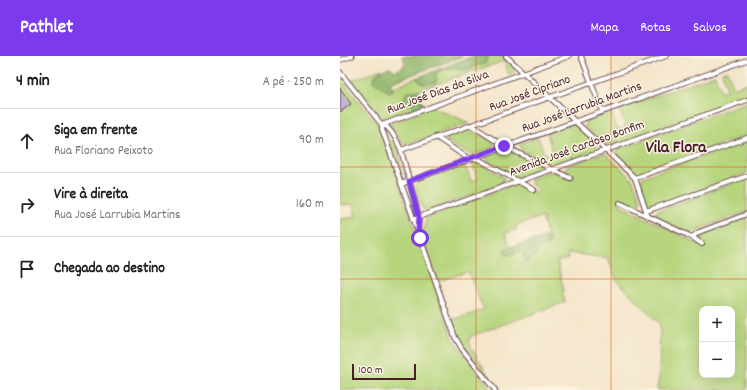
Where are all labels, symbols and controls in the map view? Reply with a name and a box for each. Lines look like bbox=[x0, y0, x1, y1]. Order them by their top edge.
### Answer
text: Pathlet bbox=[20, 15, 73, 42]
text: Mapa bbox=[590, 18, 618, 38]
text: Rotas bbox=[640, 18, 671, 38]
text: Salvos bbox=[693, 18, 727, 38]
street label: Rua José Dias da Silva bbox=[384, 65, 492, 120]
text: 4 min bbox=[16, 70, 50, 94]
street label: Rua José Cipriano bbox=[487, 70, 574, 118]
text: A pé · 250 m bbox=[263, 73, 324, 92]
street label: Rua José Larrubia Martins bbox=[519, 77, 645, 139]
street label: Avenida José Cardoso Bonfim bbox=[507, 116, 647, 182]
text: Siga em frente bbox=[54, 120, 137, 142]
icon: ahead bbox=[16, 130, 38, 152]
text: 90 m bbox=[299, 131, 324, 150]
route end bbox=[495, 137, 513, 155]
district label: Vila Flora bbox=[646, 137, 707, 161]
text: Rua Floriano Peixoto bbox=[54, 142, 153, 161]
text: Vire à direita bbox=[54, 184, 128, 206]
icon: right bbox=[16, 194, 38, 216]
text: 160 m bbox=[296, 195, 324, 214]
text: Rua José Larrubia Martins bbox=[54, 206, 181, 225]
route start bbox=[411, 229, 429, 247]
icon: arrive bbox=[16, 258, 38, 280]
text: Chegada ao destino bbox=[54, 258, 165, 280]
map controls bbox=[699, 306, 735, 378]
button: + bbox=[699, 306, 735, 342]
button: − bbox=[699, 342, 735, 378]
scale bar bbox=[352, 362, 416, 381]
text: 100 m bbox=[358, 363, 382, 379]

